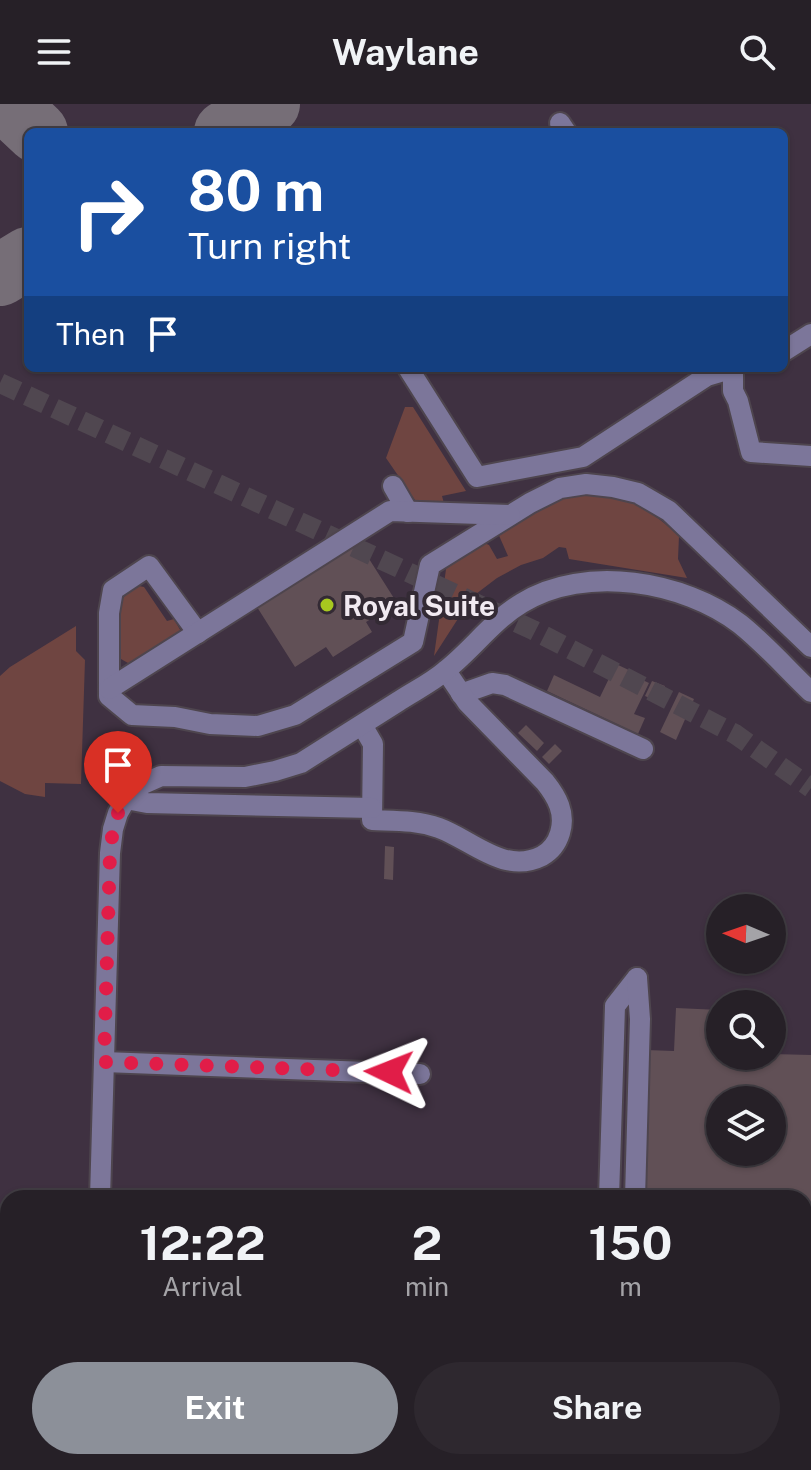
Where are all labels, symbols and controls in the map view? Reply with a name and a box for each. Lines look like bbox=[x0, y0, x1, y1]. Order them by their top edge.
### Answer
icon: menu bbox=[32, 30, 76, 74]
icon: search bbox=[735, 30, 779, 74]
text: Waylane bbox=[332, 31, 479, 73]
text: 80 m bbox=[188, 158, 324, 224]
icon: right bbox=[56, 160, 160, 264]
text: Turn right bbox=[188, 225, 351, 267]
icon: arrive bbox=[141, 312, 185, 356]
text: Then bbox=[56, 316, 125, 352]
place label: Royal Suite bbox=[343, 589, 495, 622]
marker: Royal Suite bbox=[318, 596, 336, 614]
pin bbox=[84, 731, 152, 813]
icon: arrive bbox=[96, 743, 140, 787]
north arrow bbox=[706, 894, 786, 974]
map controls bbox=[706, 894, 786, 1166]
button: search bbox=[706, 990, 786, 1070]
position arrow bbox=[347, 1030, 431, 1114]
button: layers bbox=[706, 1086, 786, 1166]
text: 12:22 bbox=[140, 1214, 265, 1271]
text: 2 bbox=[412, 1214, 442, 1271]
text: 150 bbox=[589, 1214, 672, 1271]
text: Arrival bbox=[162, 1271, 243, 1302]
text: min bbox=[405, 1271, 449, 1302]
text: m bbox=[619, 1271, 642, 1302]
button: Exit bbox=[32, 1362, 398, 1454]
button: Share bbox=[414, 1362, 780, 1454]

